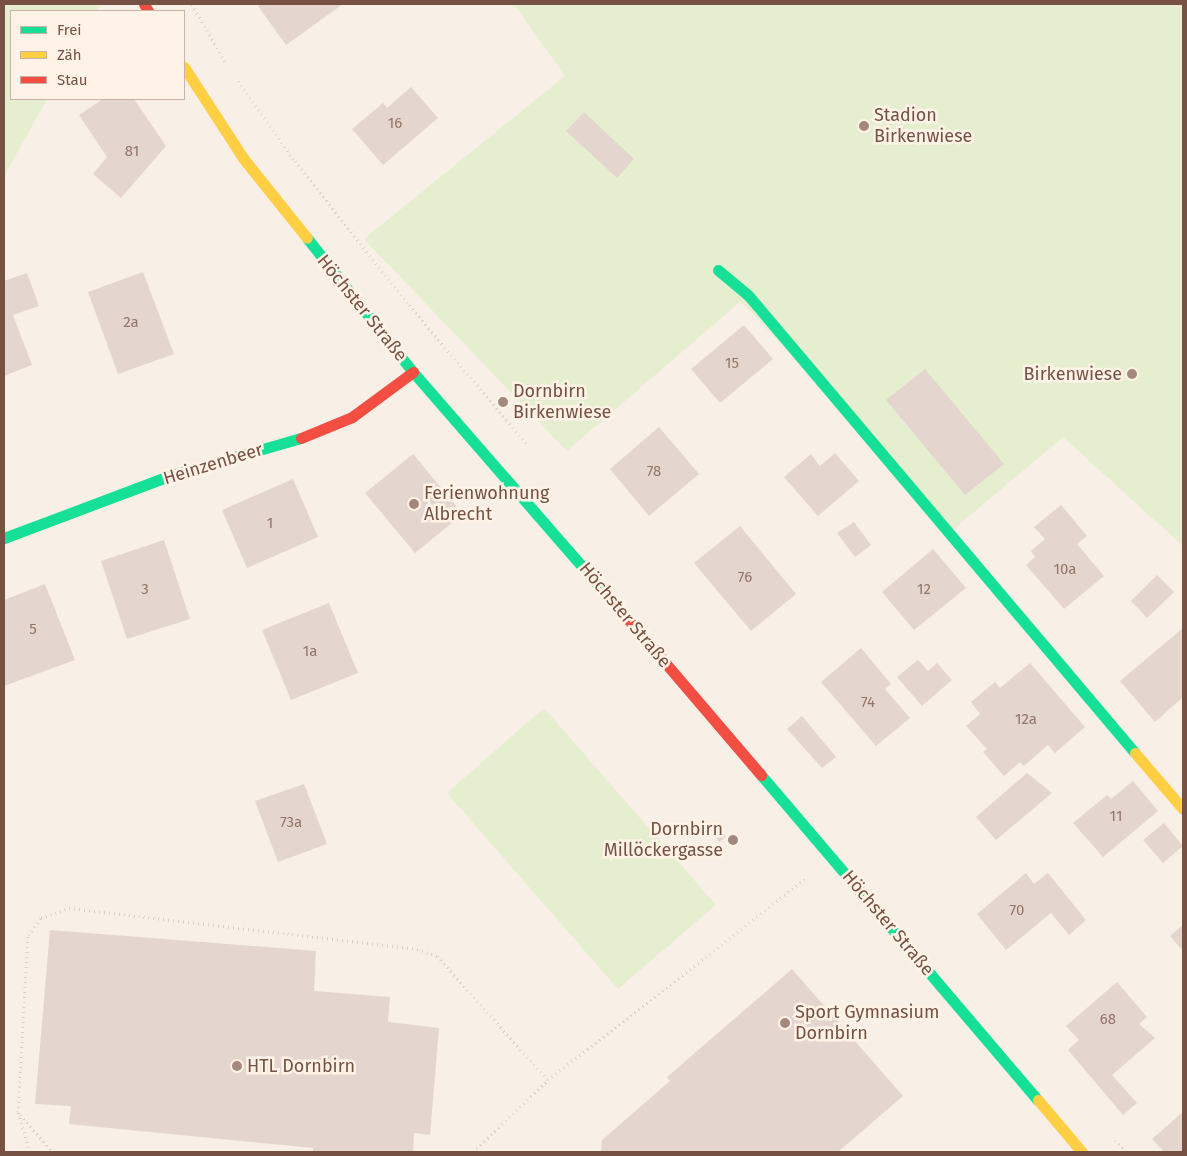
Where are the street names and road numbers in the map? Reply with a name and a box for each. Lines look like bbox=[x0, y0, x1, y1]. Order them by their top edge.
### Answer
street label: Höchster Straße bbox=[312, 250, 412, 366]
street label: Heinzenbeer bbox=[161, 439, 265, 489]
street label: Höchster Straße bbox=[575, 558, 675, 672]
street label: Höchster Straße bbox=[838, 866, 938, 980]

